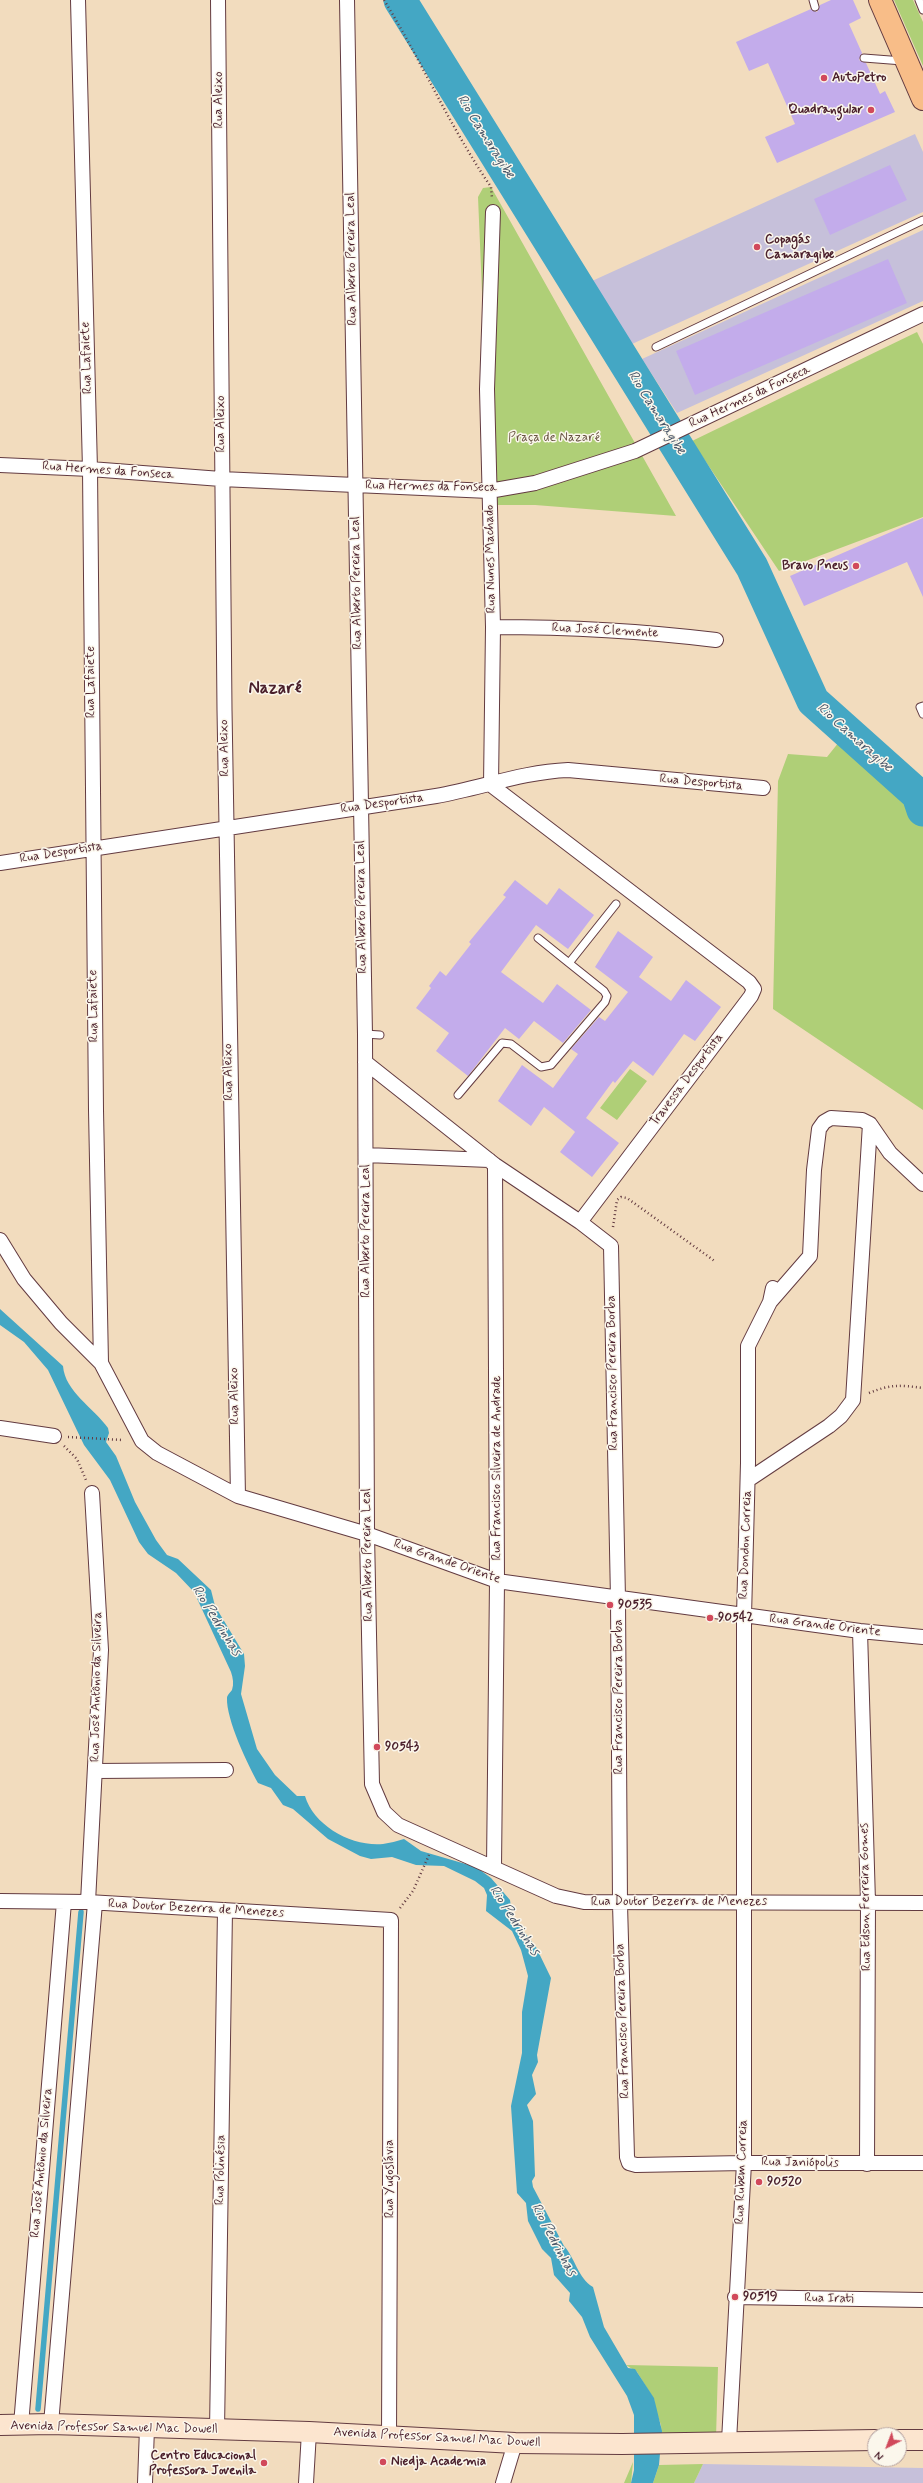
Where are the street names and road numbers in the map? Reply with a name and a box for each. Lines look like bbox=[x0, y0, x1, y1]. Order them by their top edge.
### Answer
street label: Rua Aleixo bbox=[211, 71, 227, 129]
street label: Rua Alberto Pereira Leal bbox=[343, 192, 361, 326]
street label: Rua Lafaiete bbox=[78, 322, 96, 394]
street label: Rua Hermes da Fonseca bbox=[687, 362, 813, 432]
street label: Rua Aleixo bbox=[213, 395, 229, 453]
street label: Rua Hermes da Fonseca bbox=[42, 459, 174, 483]
street label: Rua Hermes da Fonseca bbox=[365, 478, 497, 496]
street label: Rua Nunes Machado bbox=[482, 505, 500, 613]
street label: Rua Alberto Pereira Leal bbox=[348, 516, 366, 650]
street label: Rua José Clemente bbox=[551, 620, 659, 642]
street label: Rua Lafaiete bbox=[83, 646, 99, 718]
street label: Rua Aleixo bbox=[217, 719, 233, 777]
street label: Rua Desportista bbox=[659, 772, 743, 794]
street label: Rua Desportista bbox=[340, 790, 424, 818]
street label: Rua Desportista bbox=[19, 839, 103, 867]
street label: Rua Alberto Pereira Leal bbox=[353, 840, 371, 974]
street label: Rua Lafaiete bbox=[86, 970, 102, 1042]
street label: Travessa Desportista bbox=[647, 1030, 727, 1130]
street label: Rua Aleixo bbox=[221, 1043, 237, 1101]
street label: Rua Alberto Pereira Leal bbox=[358, 1164, 374, 1298]
street label: Rua Francisco Pereira Borba bbox=[604, 1295, 622, 1451]
street label: Rua Aleixo bbox=[227, 1367, 243, 1425]
street label: Rua Francisco Silveira de Andrade bbox=[489, 1376, 505, 1560]
street label: Rua Alberto Pereira Leal bbox=[359, 1488, 377, 1622]
street label: Rua Dondon Correia bbox=[736, 1490, 756, 1600]
street label: Rua Grande Oriente bbox=[391, 1536, 503, 1588]
street label: Rua Grande Oriente bbox=[768, 1611, 882, 1641]
street label: Rua José Antônio da Silveira bbox=[88, 1612, 106, 1762]
street label: Rua Francisco Pereira Borba bbox=[611, 1619, 627, 1775]
street label: Rua Edson Ferreira Gomes bbox=[857, 1823, 875, 1971]
street label: Rua Doutor Bezerra de Menezes bbox=[591, 1894, 767, 1910]
street label: Rua Doutor Bezerra de Menezes bbox=[108, 1897, 284, 1921]
street label: Rua Francisco Pereira Borba bbox=[612, 1943, 634, 2099]
street label: Rua José Antônio da Silveira bbox=[28, 2087, 56, 2239]
street label: Rua Rubem Correia bbox=[732, 2119, 752, 2225]
street label: Rua Polinésia bbox=[213, 2135, 229, 2205]
street label: Rua Yugoslávia bbox=[382, 2140, 398, 2218]
street label: Rua Janiópolis bbox=[761, 2155, 839, 2171]
street label: Rua Irati bbox=[804, 2291, 854, 2307]
street label: Avenida Professor Samuel Mac Dowell bbox=[10, 2418, 218, 2438]
street label: Avenida Professor Samuel Mac Dowell bbox=[333, 2425, 541, 2451]

